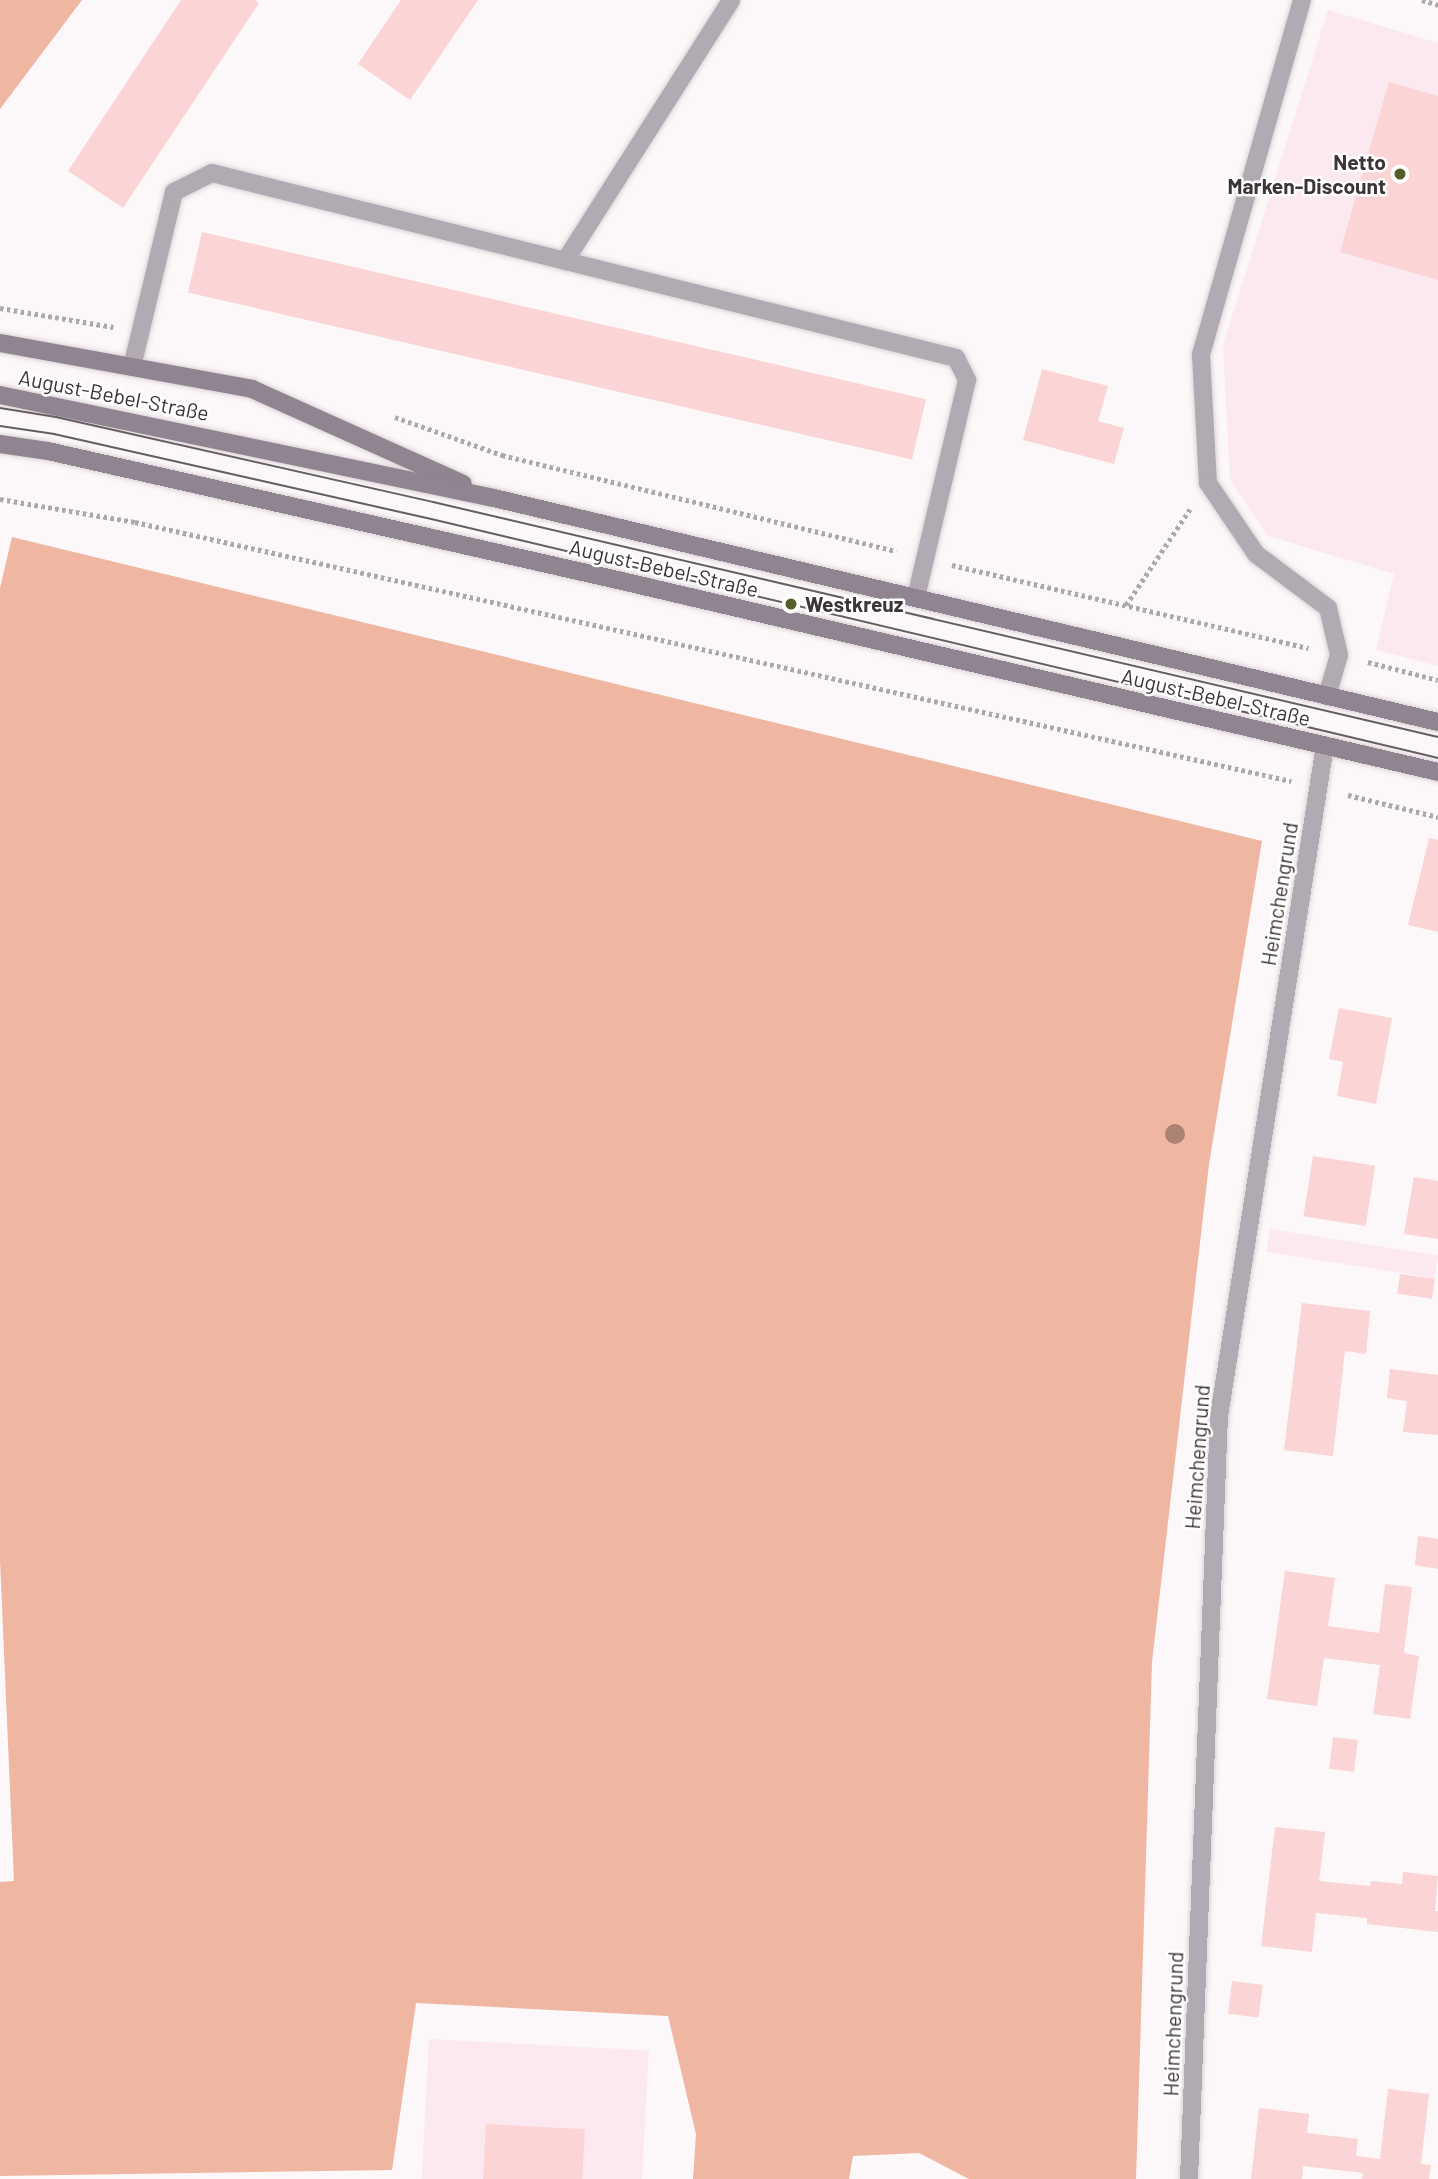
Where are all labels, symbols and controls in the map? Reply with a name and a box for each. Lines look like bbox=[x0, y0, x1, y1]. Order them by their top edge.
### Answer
place label: Netto Marken-Discount bbox=[1228, 149, 1386, 199]
marker: Netto Marken-Discount bbox=[1392, 166, 1408, 182]
street label: August-Bebel-Straße bbox=[17, 364, 211, 426]
street label: August-Bebel-Straße bbox=[567, 534, 761, 602]
place label: Westkreuz bbox=[805, 591, 903, 617]
marker: Westkreuz bbox=[783, 596, 799, 612]
street label: August-Bebel-Straße bbox=[1119, 663, 1313, 731]
street label: Heimchengrund bbox=[1255, 820, 1303, 968]
street label: Heimchengrund bbox=[1179, 1384, 1215, 1530]
street label: Heimchengrund bbox=[1158, 1951, 1188, 2097]

